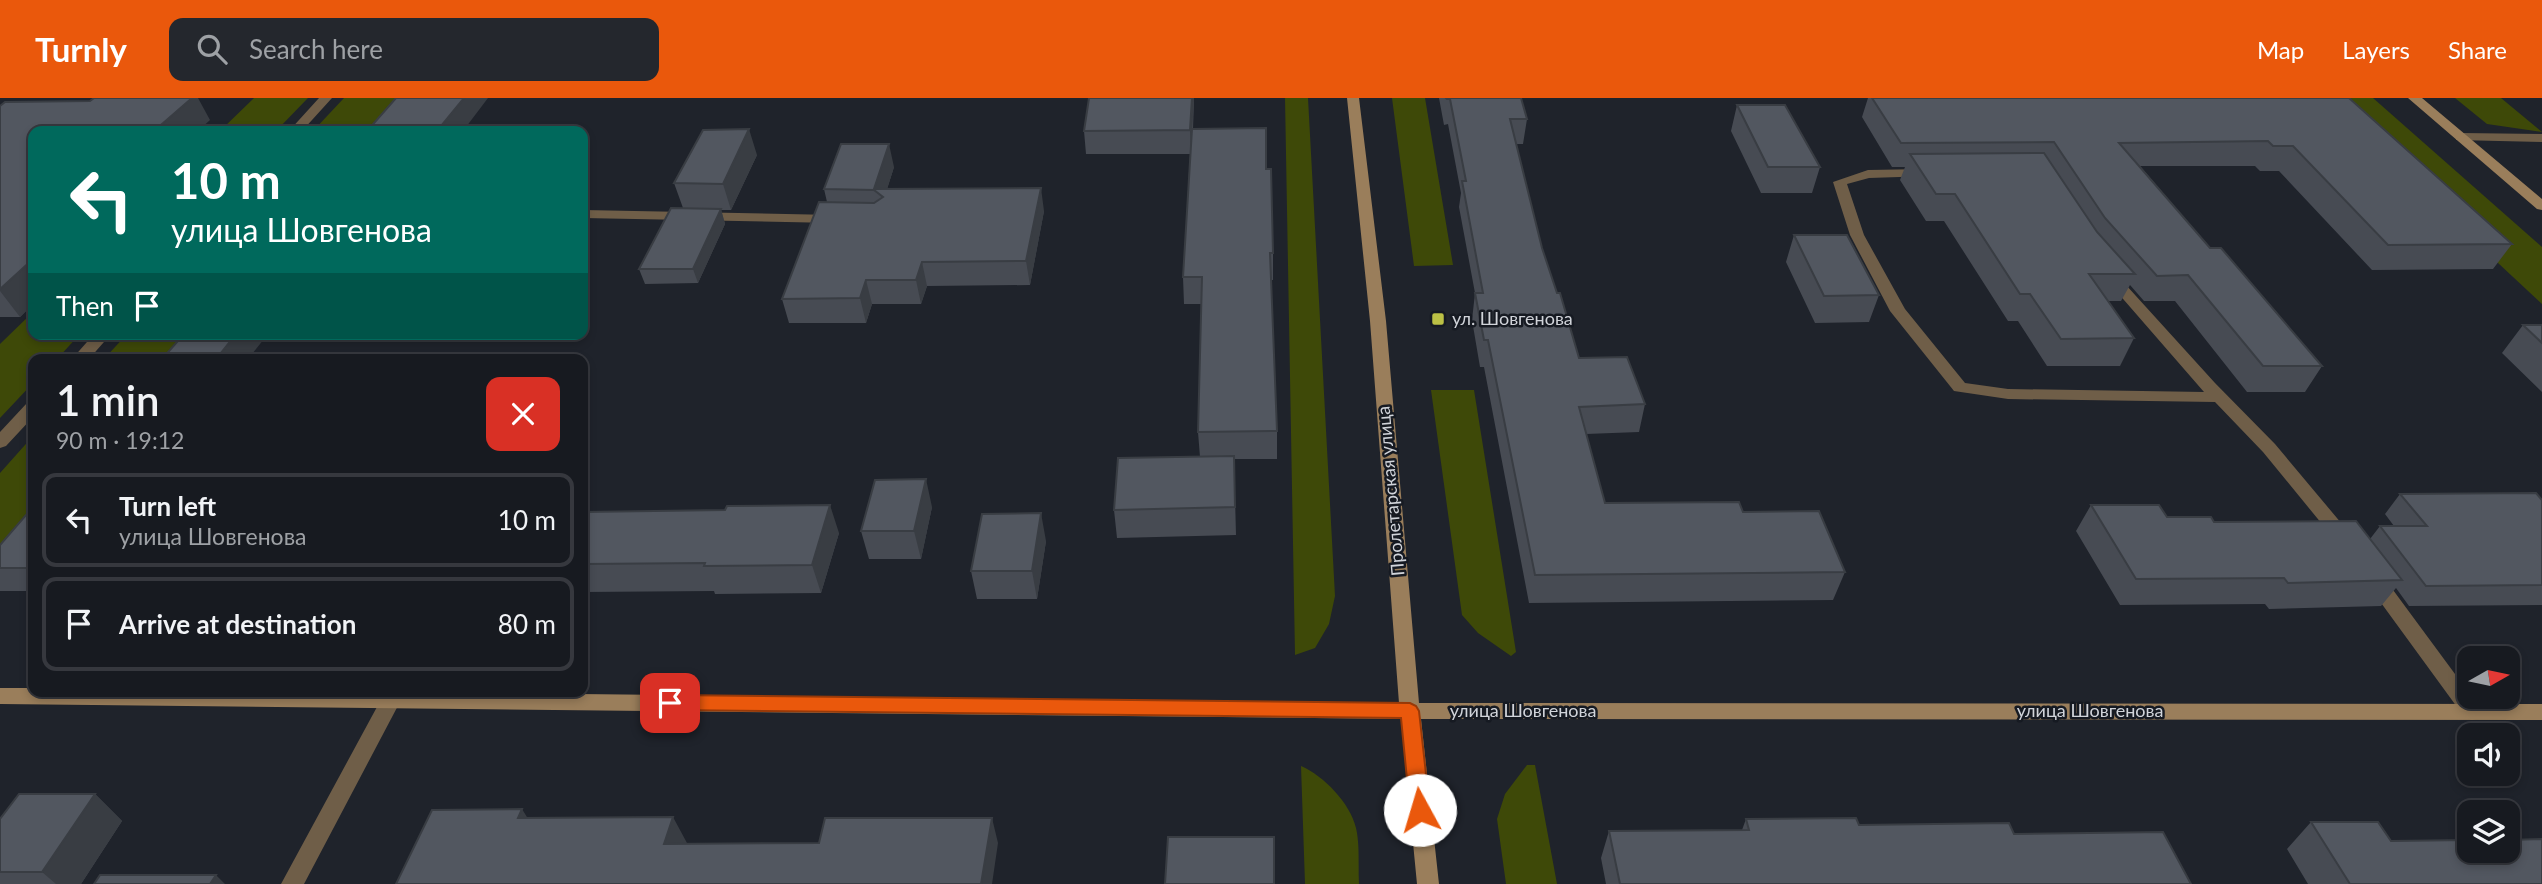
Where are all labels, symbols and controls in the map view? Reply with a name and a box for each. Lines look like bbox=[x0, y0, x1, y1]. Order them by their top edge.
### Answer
search box bbox=[169, 18, 659, 81]
text: Turnly bbox=[35, 29, 127, 69]
icon: search bbox=[193, 30, 231, 68]
text: Search here bbox=[249, 33, 383, 65]
text: Map bbox=[2257, 35, 2304, 64]
text: Layers bbox=[2342, 35, 2410, 64]
text: Share bbox=[2448, 35, 2507, 64]
text: 10 m bbox=[171, 151, 281, 209]
icon: left bbox=[56, 154, 147, 245]
text: улица Шовгенова bbox=[171, 210, 432, 249]
icon: arrive bbox=[128, 287, 166, 325]
text: Then bbox=[56, 290, 114, 322]
place label: ул. Шовгенова bbox=[1452, 307, 1573, 329]
marker: ул. Шовгенова bbox=[1430, 311, 1446, 327]
text: 1 min bbox=[56, 375, 160, 425]
button: close bbox=[486, 377, 560, 451]
street label: Пролетарская улица bbox=[1372, 405, 1408, 577]
text: 90 m · 19:12 bbox=[56, 426, 184, 454]
text: Turn left bbox=[119, 490, 216, 522]
icon: left bbox=[60, 501, 98, 539]
text: 10 m bbox=[498, 504, 556, 536]
text: улица Шовгенова bbox=[119, 522, 307, 550]
icon: arrive bbox=[60, 605, 98, 643]
text: Arrive at destination bbox=[119, 608, 356, 640]
text: 80 m bbox=[498, 608, 556, 640]
north arrow bbox=[2457, 646, 2520, 709]
map controls bbox=[2457, 646, 2520, 863]
pin bbox=[640, 673, 700, 733]
icon: arrive bbox=[651, 684, 689, 722]
street label: улица Шовгенова bbox=[1450, 699, 1596, 721]
street label: улица Шовгенова bbox=[2017, 699, 2163, 721]
button: sound bbox=[2457, 723, 2520, 786]
position arrow bbox=[1383, 773, 1457, 847]
button: layers bbox=[2457, 800, 2520, 863]

